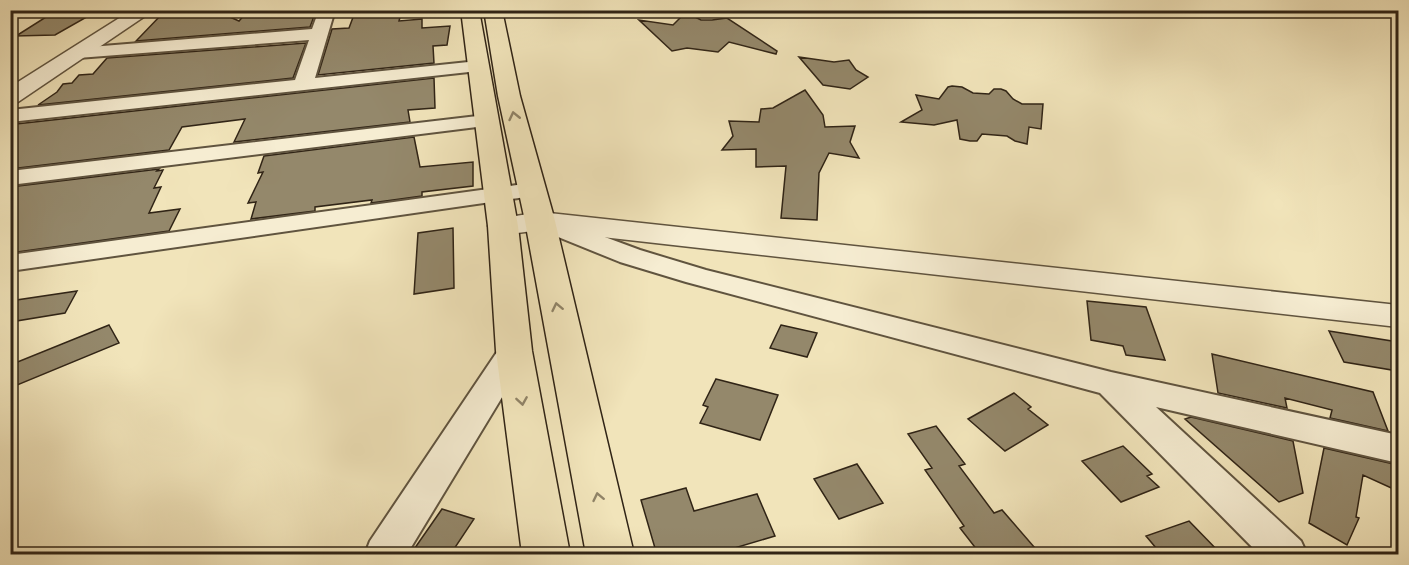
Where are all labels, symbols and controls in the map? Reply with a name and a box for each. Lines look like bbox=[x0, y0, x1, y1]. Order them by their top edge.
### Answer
one-way arrow bbox=[509, 112, 522, 122]
one-way arrow bbox=[551, 302, 564, 312]
one-way arrow bbox=[515, 397, 527, 406]
one-way arrow bbox=[592, 493, 605, 503]

